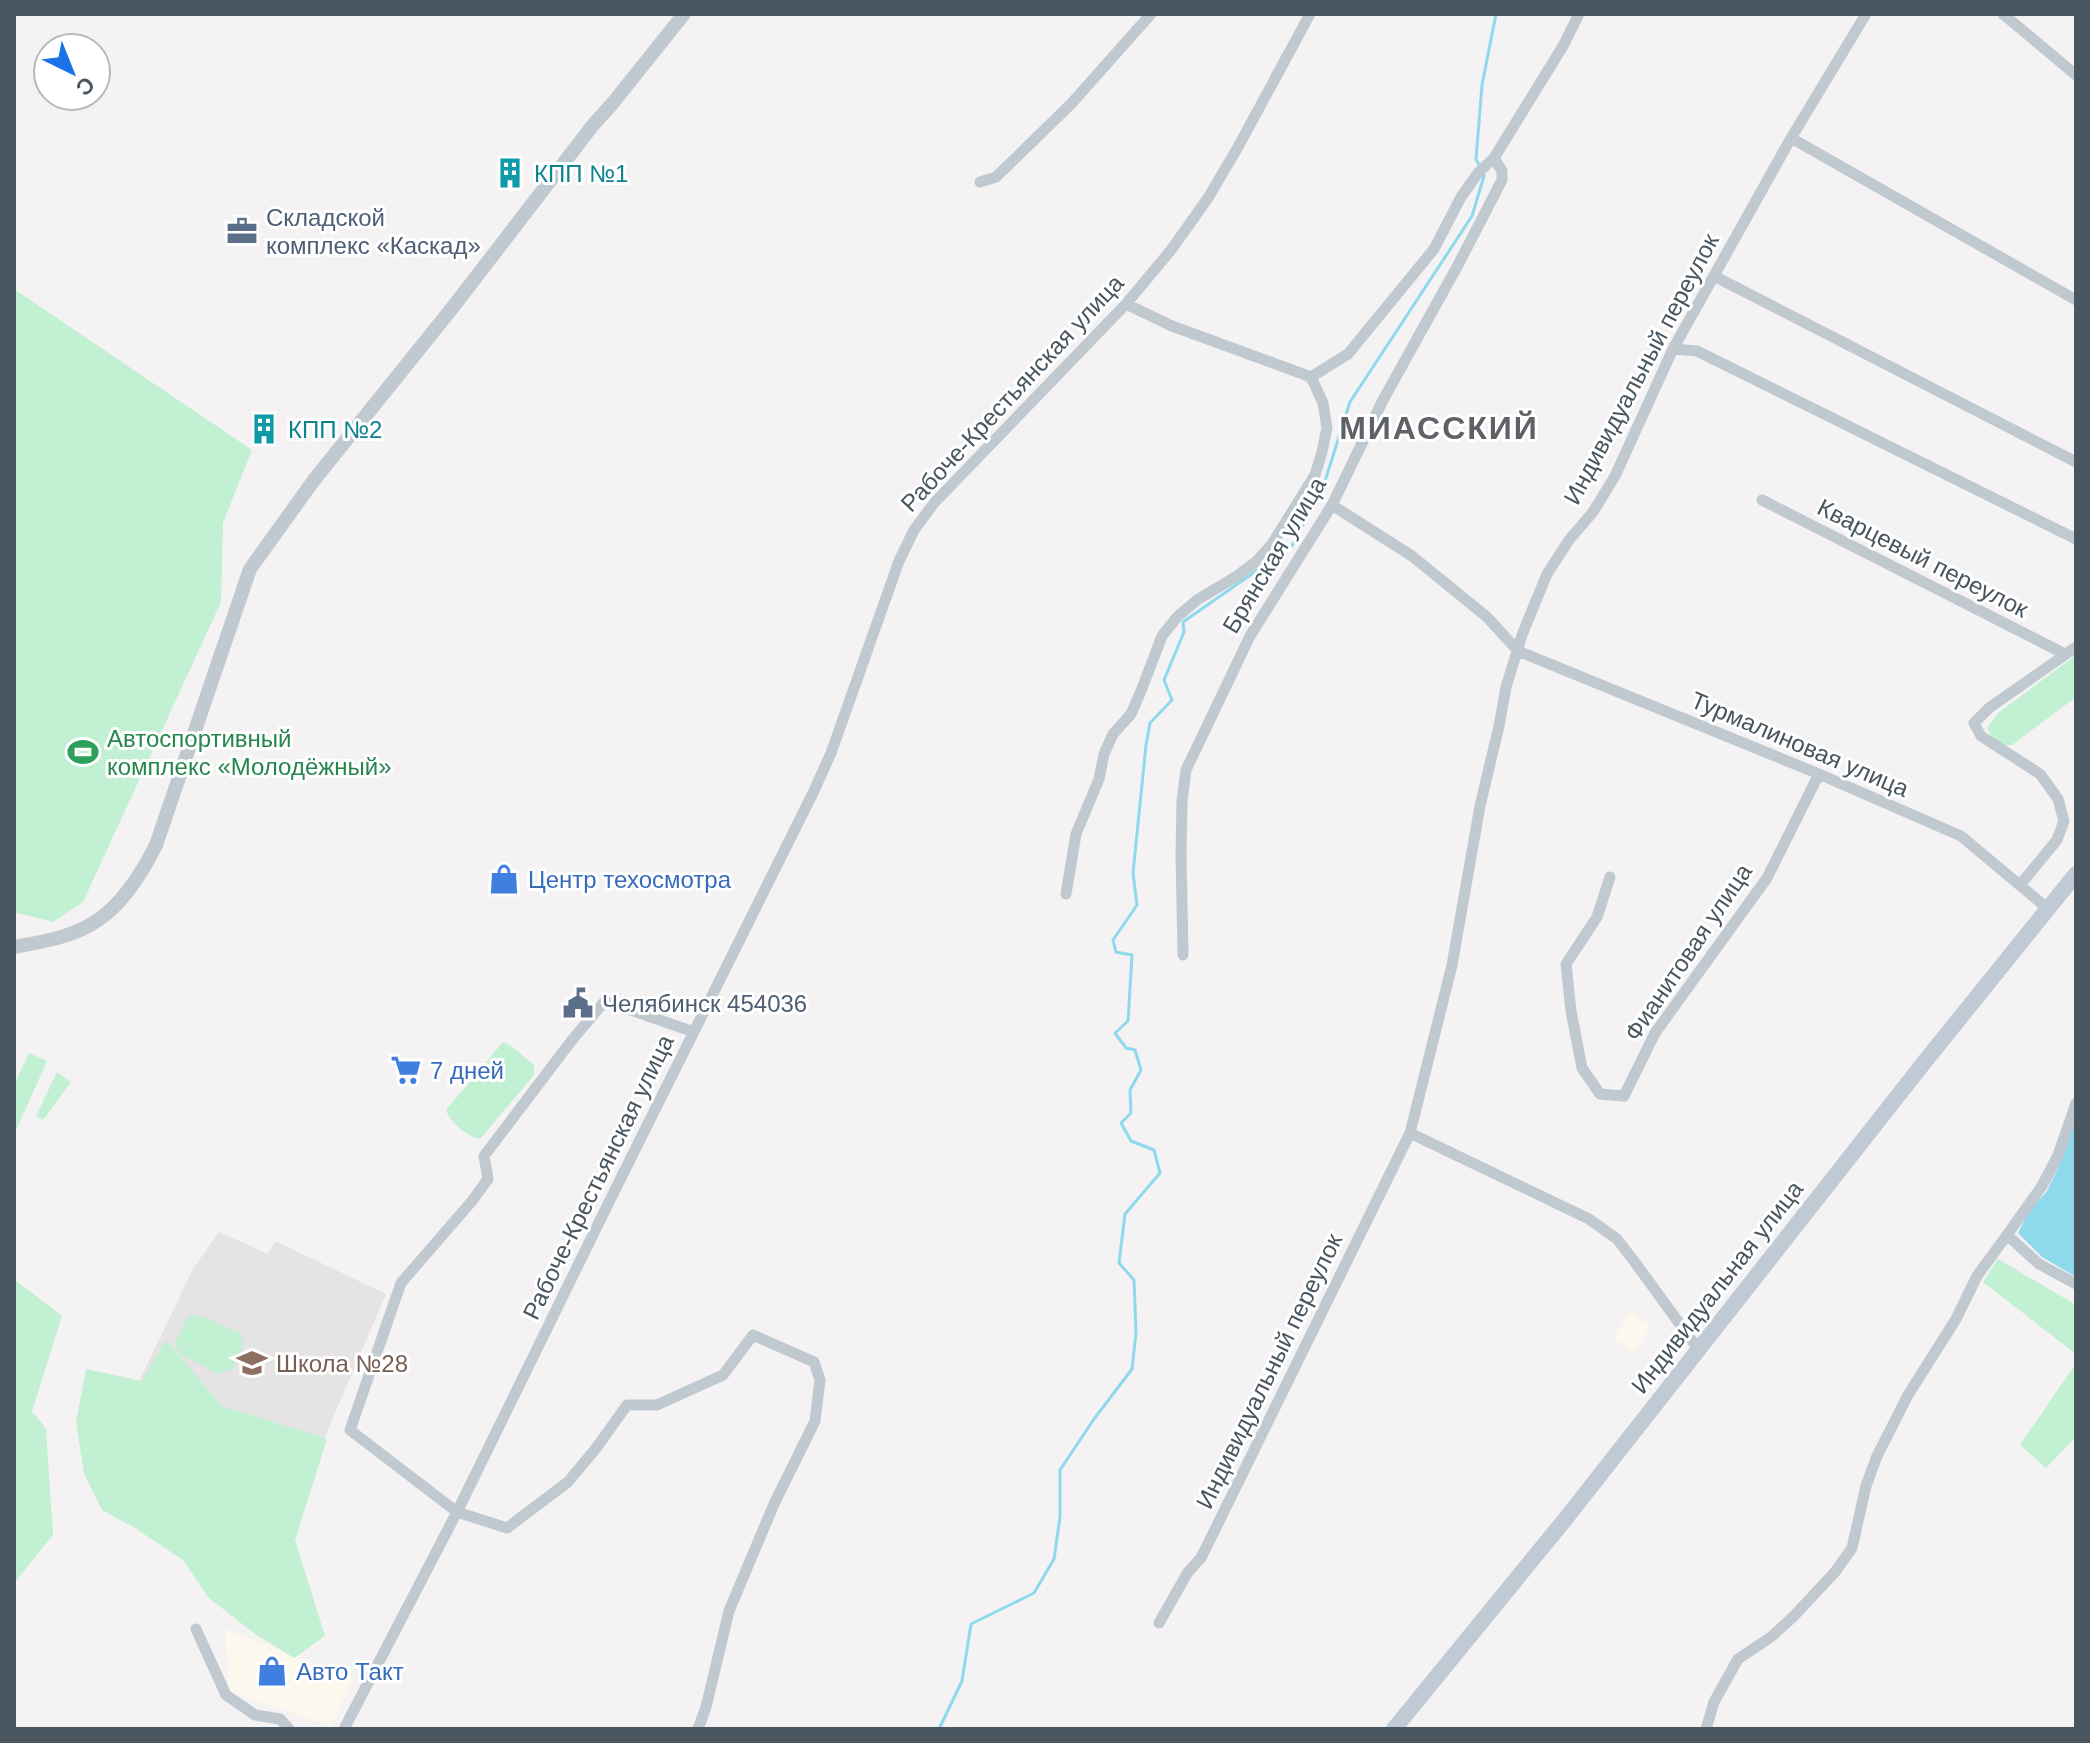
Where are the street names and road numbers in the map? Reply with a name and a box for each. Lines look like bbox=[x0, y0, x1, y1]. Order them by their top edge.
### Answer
street label: Индивидуальный переулок bbox=[1558, 229, 1724, 509]
street label: Рабоче-Крестьянская улица bbox=[895, 269, 1129, 517]
street label: Брянская улица bbox=[1217, 472, 1332, 638]
street label: Кварцевый переулок bbox=[1813, 493, 2033, 623]
street label: Турмалиновая улица bbox=[1687, 686, 1913, 802]
street label: Фианитовая улица bbox=[1619, 858, 1757, 1045]
street label: Рабоче-Крестьянская улица bbox=[517, 1030, 679, 1324]
street label: Индивидуальная улица bbox=[1626, 1175, 1809, 1399]
street label: Индивидуальный переулок bbox=[1191, 1229, 1348, 1513]

